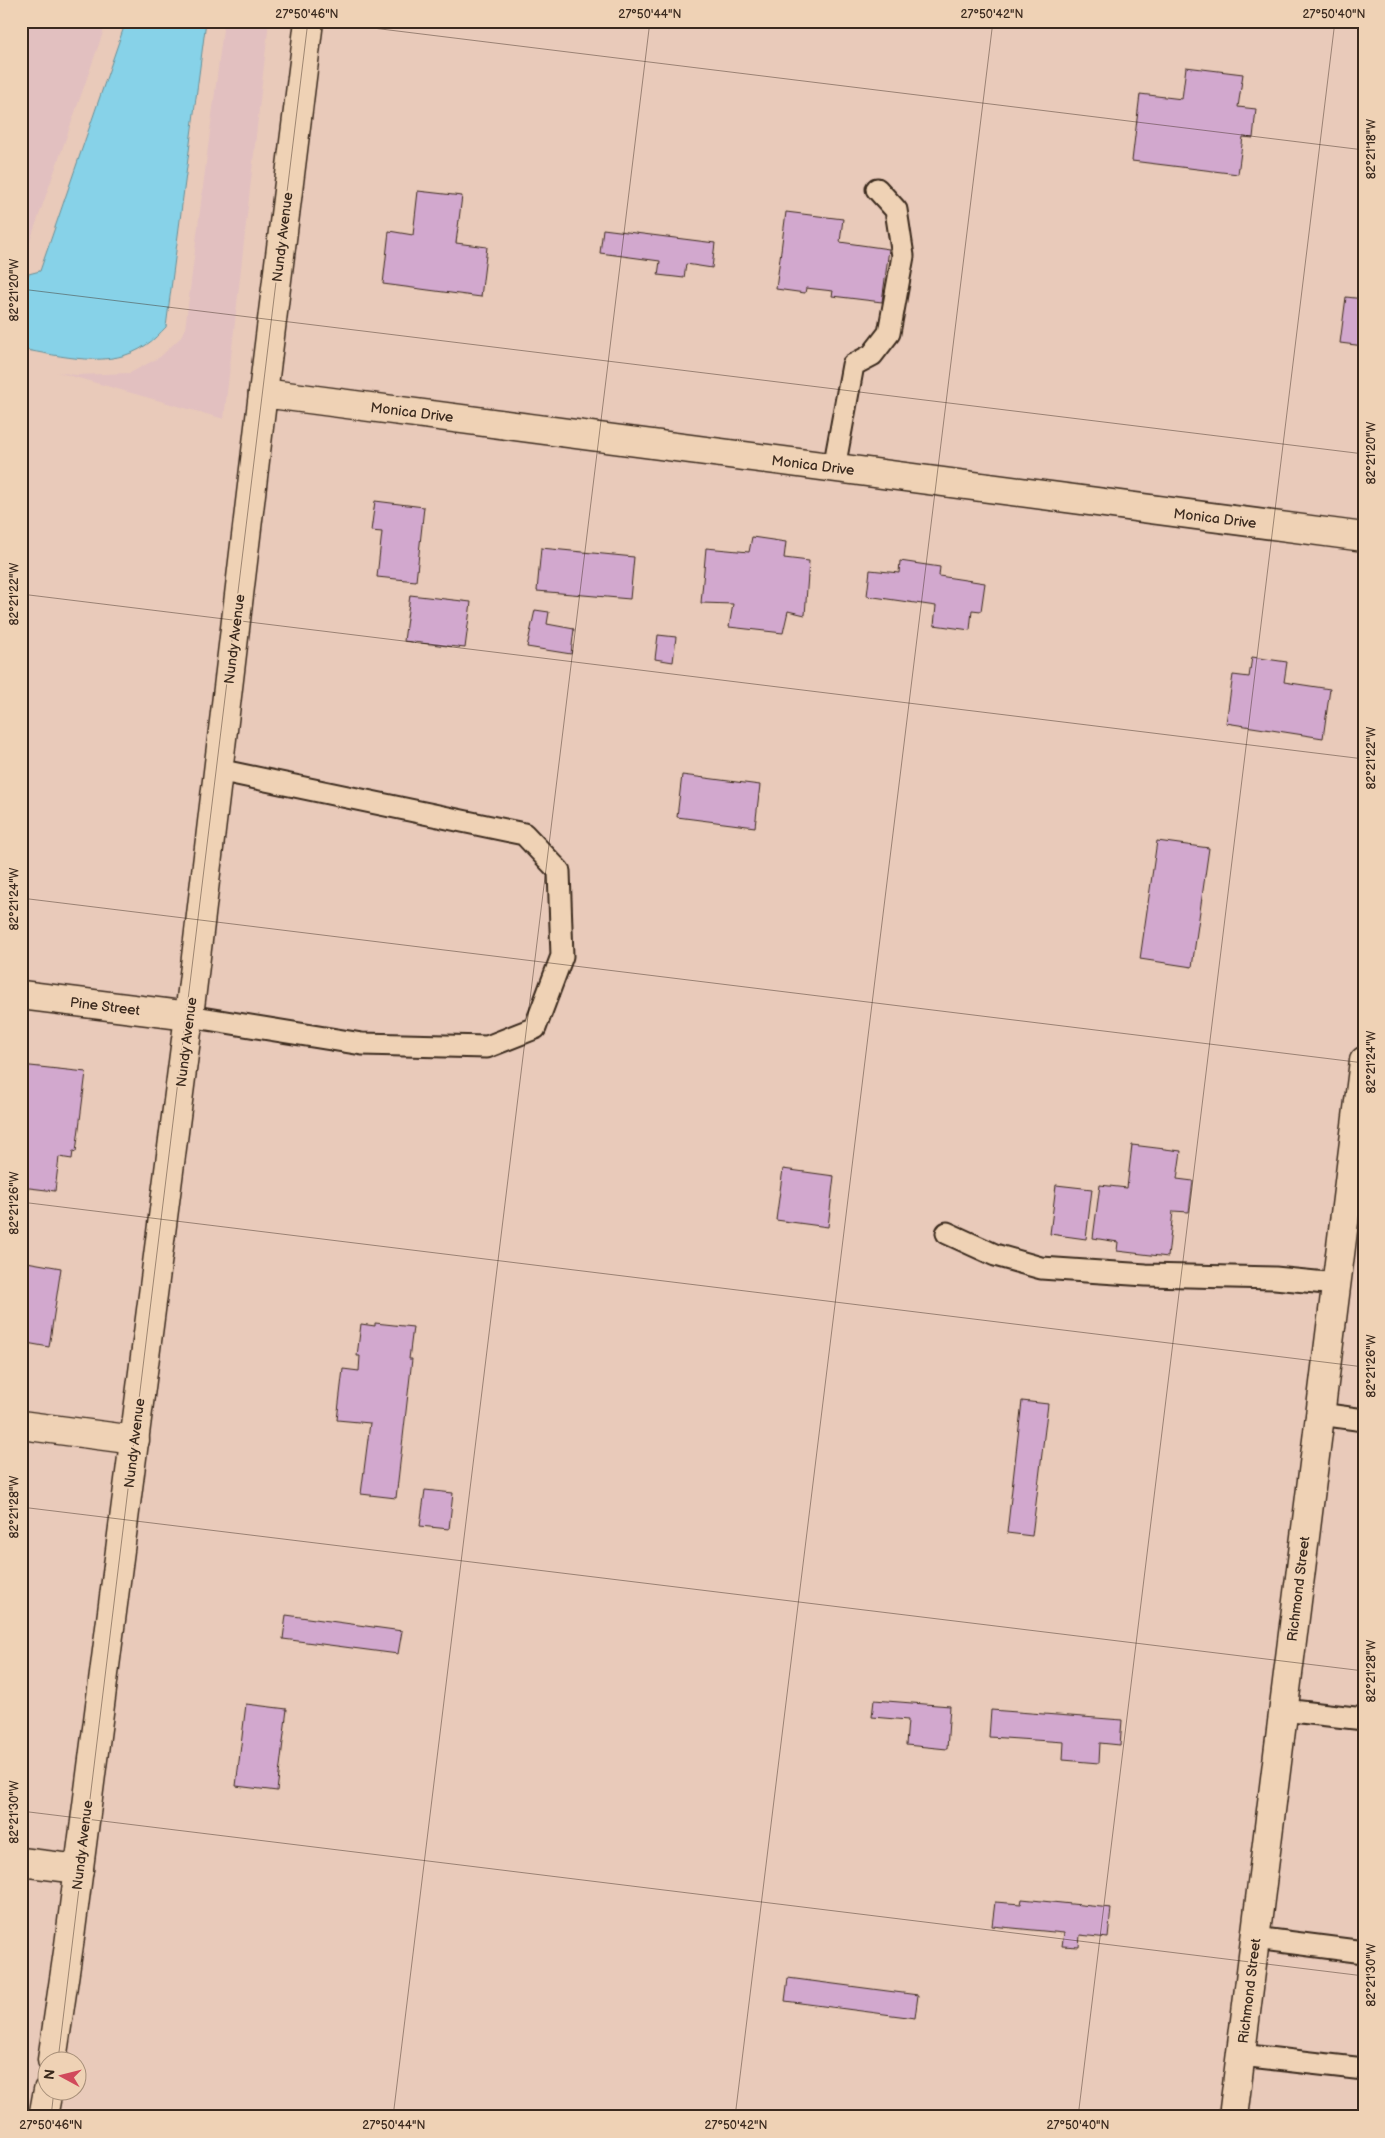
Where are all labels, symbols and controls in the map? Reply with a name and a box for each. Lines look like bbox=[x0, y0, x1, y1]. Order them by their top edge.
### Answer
text: 27°50'46"N bbox=[275, 7, 339, 22]
text: 27°50'44"N bbox=[618, 7, 682, 22]
text: 27°50'42"N bbox=[960, 7, 1024, 22]
text: 27°50'40"N bbox=[1302, 7, 1366, 22]
text: 82°21'18"W bbox=[1364, 119, 1379, 179]
street label: Nundy Avenue bbox=[269, 191, 296, 283]
text: 82°21'20"W bbox=[7, 258, 22, 322]
street label: Monica Drive bbox=[370, 399, 454, 426]
text: 82°21'20"W bbox=[1364, 421, 1379, 485]
street label: Monica Drive bbox=[771, 452, 855, 479]
street label: Monica Drive bbox=[1173, 505, 1257, 532]
text: 82°21'22"W bbox=[7, 562, 22, 626]
street label: Nundy Avenue bbox=[221, 593, 248, 685]
text: 82°21'22"W bbox=[1364, 726, 1379, 790]
text: 82°21'24"W bbox=[7, 867, 22, 931]
street label: Pine Street bbox=[69, 994, 142, 1019]
street label: Nundy Avenue bbox=[173, 996, 200, 1088]
text: 82°21'24"W bbox=[1364, 1030, 1379, 1094]
text: 82°21'26"W bbox=[7, 1171, 22, 1235]
text: 82°21'26"W bbox=[1364, 1334, 1379, 1398]
street label: Nundy Avenue bbox=[121, 1397, 148, 1489]
text: 82°21'28"W bbox=[7, 1475, 22, 1538]
street label: Richmond Street bbox=[1284, 1535, 1313, 1643]
text: 82°21'28"W bbox=[1364, 1639, 1379, 1702]
text: 82°21'30"W bbox=[7, 1780, 22, 1844]
street label: Nundy Avenue bbox=[69, 1799, 96, 1891]
street label: Richmond Street bbox=[1235, 1937, 1264, 2045]
text: 82°21'30"W bbox=[1364, 1943, 1379, 2007]
north arrow bbox=[38, 2050, 88, 2100]
text: N bbox=[41, 2068, 59, 2081]
text: 27°50'46"N bbox=[19, 2118, 83, 2133]
text: 27°50'44"N bbox=[362, 2118, 426, 2133]
text: 27°50'42"N bbox=[704, 2118, 768, 2133]
text: 27°50'40"N bbox=[1046, 2118, 1110, 2133]

